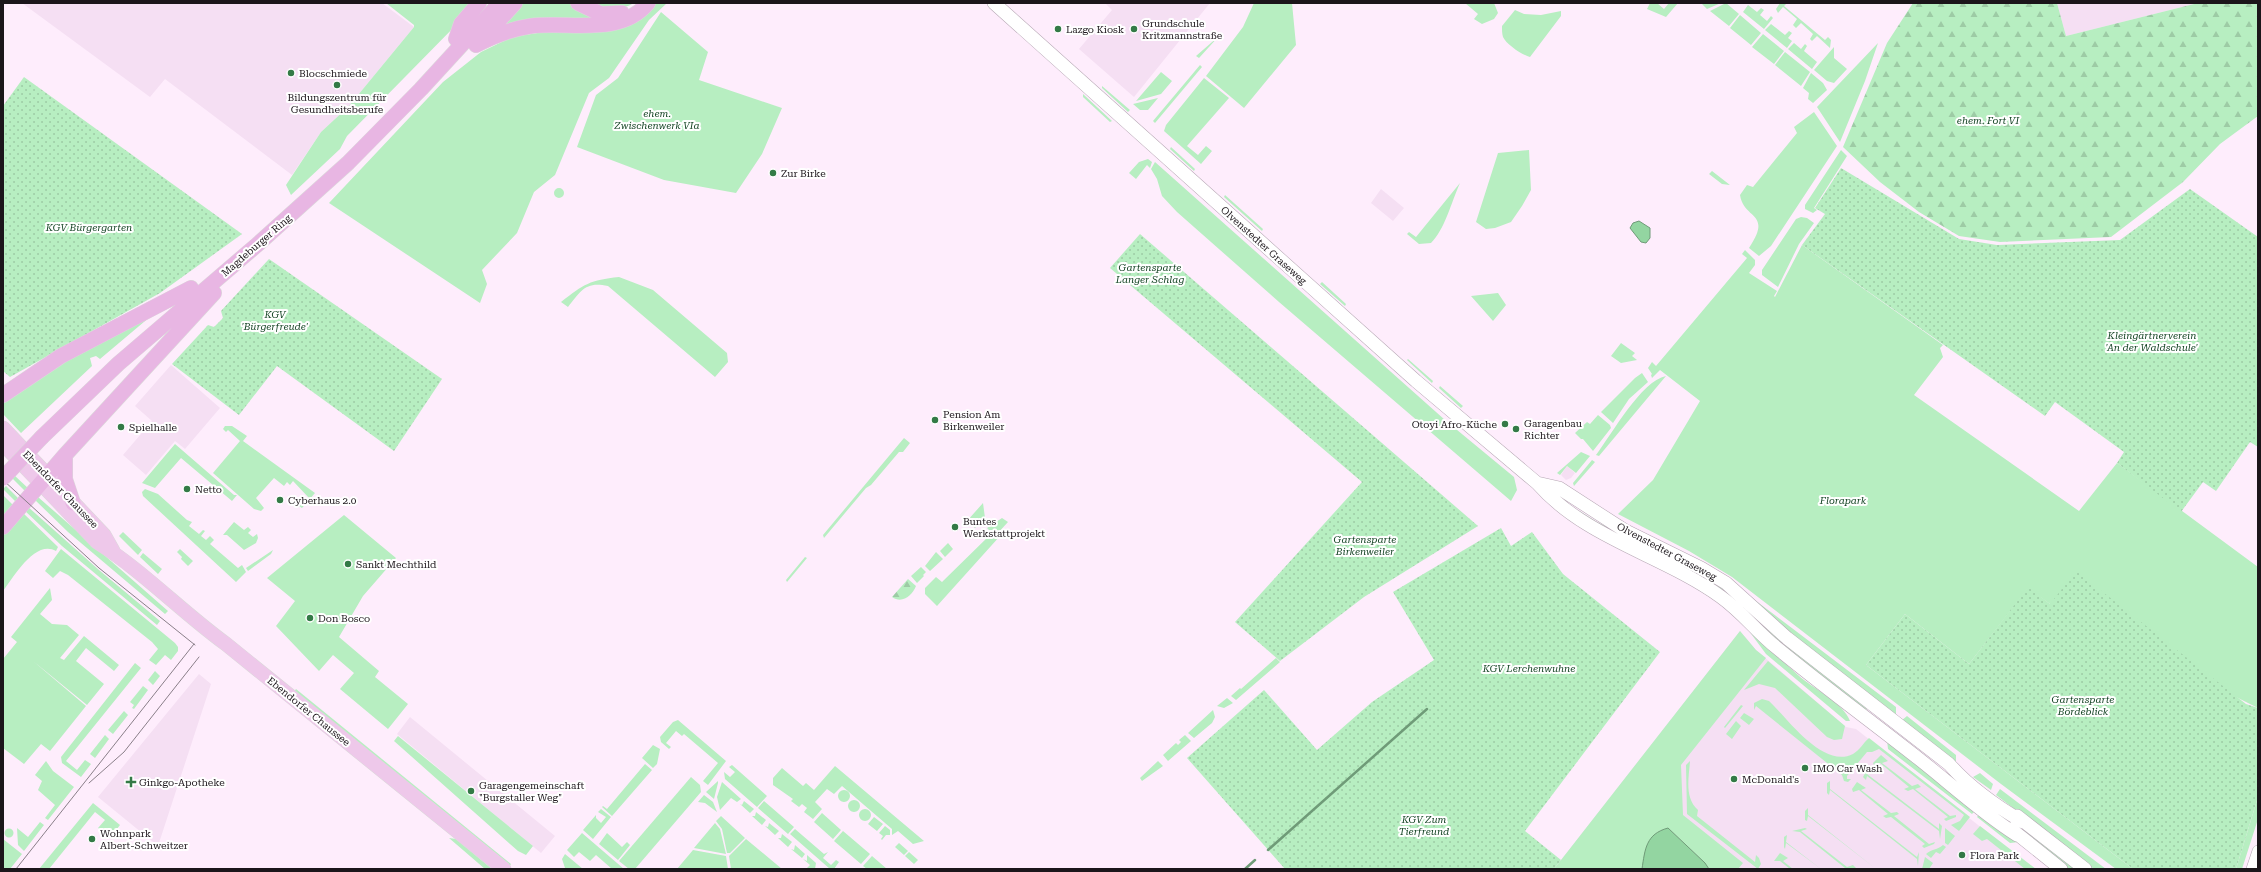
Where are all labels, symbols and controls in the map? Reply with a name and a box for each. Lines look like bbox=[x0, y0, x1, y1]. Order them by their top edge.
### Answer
place label: Grundschule Kritzmannstraße bbox=[1142, 18, 1223, 41]
marker: Lazgo Kiosk bbox=[1053, 24, 1063, 34]
place label: Lazgo Kiosk bbox=[1066, 24, 1125, 35]
marker: Grundschule Kritzmannstraße bbox=[1129, 24, 1139, 34]
marker: Blocschmiede bbox=[286, 68, 296, 78]
place label: Blocschmiede bbox=[299, 68, 368, 79]
marker: Bildungszentrum für Gesundheitsberufe bbox=[332, 80, 342, 90]
place label: Bildungszentrum für Gesundheitsberufe bbox=[288, 92, 386, 115]
park label: ehem. Zwischenwerk VIa bbox=[614, 108, 699, 131]
park label: ehem. Fort VI bbox=[1957, 115, 2019, 126]
marker: Zur Birke bbox=[768, 168, 778, 178]
place label: Zur Birke bbox=[781, 168, 826, 179]
street label: Olvenstedter Graseweg bbox=[1219, 204, 1309, 287]
street label: Magdeburger Ring bbox=[219, 212, 294, 279]
park label: KGV Bürgergarten bbox=[45, 222, 132, 233]
park label: Gartensparte Langer Schlag bbox=[1115, 262, 1184, 285]
park label: KGV 'Bürgerfreude' bbox=[242, 309, 308, 332]
park label: Kleingärtnerverein 'An der Waldschule' bbox=[2106, 330, 2198, 353]
place label: Pension Am Birkenweiler bbox=[943, 409, 1004, 432]
marker: Pension Am Birkenweiler bbox=[930, 415, 940, 425]
place label: Garagenbau Richter bbox=[1524, 418, 1583, 441]
place label: Otoyi Afro-Küche bbox=[1412, 419, 1497, 430]
marker: Otoyi Afro-Küche bbox=[1500, 419, 1510, 429]
marker: Spielhalle bbox=[116, 422, 126, 432]
place label: Spielhalle bbox=[129, 422, 177, 433]
marker: Garagenbau Richter bbox=[1511, 424, 1521, 434]
street label: Ebendorfer Chaussee bbox=[21, 448, 101, 531]
marker: Netto bbox=[182, 484, 192, 494]
place label: Netto bbox=[195, 484, 222, 495]
marker: Cyberhaus 2.0 bbox=[275, 495, 285, 505]
place label: Cyberhaus 2.0 bbox=[288, 495, 357, 506]
park label: Florapark bbox=[1819, 495, 1867, 506]
place label: Buntes Werkstattprojekt bbox=[963, 516, 1045, 539]
street label: Olvenstedter Graseweg bbox=[1615, 520, 1719, 583]
marker: Buntes Werkstattprojekt bbox=[950, 522, 960, 532]
park label: Gartensparte Birkenweiler bbox=[1334, 534, 1396, 557]
marker: Sankt Mechthild bbox=[343, 559, 353, 569]
place label: Sankt Mechthild bbox=[356, 559, 437, 570]
marker: Don Bosco bbox=[305, 613, 315, 623]
place label: Don Bosco bbox=[318, 613, 370, 624]
park label: KGV Lerchenwuhne bbox=[1482, 663, 1575, 674]
street label: Ebendorfer Chaussee bbox=[265, 675, 353, 748]
park label: Gartensparte Bördeblick bbox=[2052, 694, 2114, 717]
marker: IMO Car Wash bbox=[1800, 763, 1810, 773]
place label: IMO Car Wash bbox=[1813, 763, 1883, 774]
marker: McDonald's bbox=[1729, 774, 1739, 784]
place label: McDonald's bbox=[1742, 774, 1799, 785]
marker: Ginkgo-Apotheke bbox=[126, 777, 136, 787]
place label: Ginkgo-Apotheke bbox=[139, 777, 225, 788]
place label: Garagengemeinschaft "Burgstaller Weg" bbox=[479, 780, 585, 803]
marker: Garagengemeinschaft "Burgstaller Weg" bbox=[466, 786, 476, 796]
park label: KGV Zum Tierfreund bbox=[1399, 814, 1449, 837]
place label: Wohnpark Albert-Schweitzer bbox=[100, 828, 188, 851]
marker: Wohnpark Albert-Schweitzer bbox=[87, 834, 97, 844]
marker: Flora Park bbox=[1957, 850, 1967, 860]
place label: Flora Park bbox=[1970, 850, 2020, 861]

